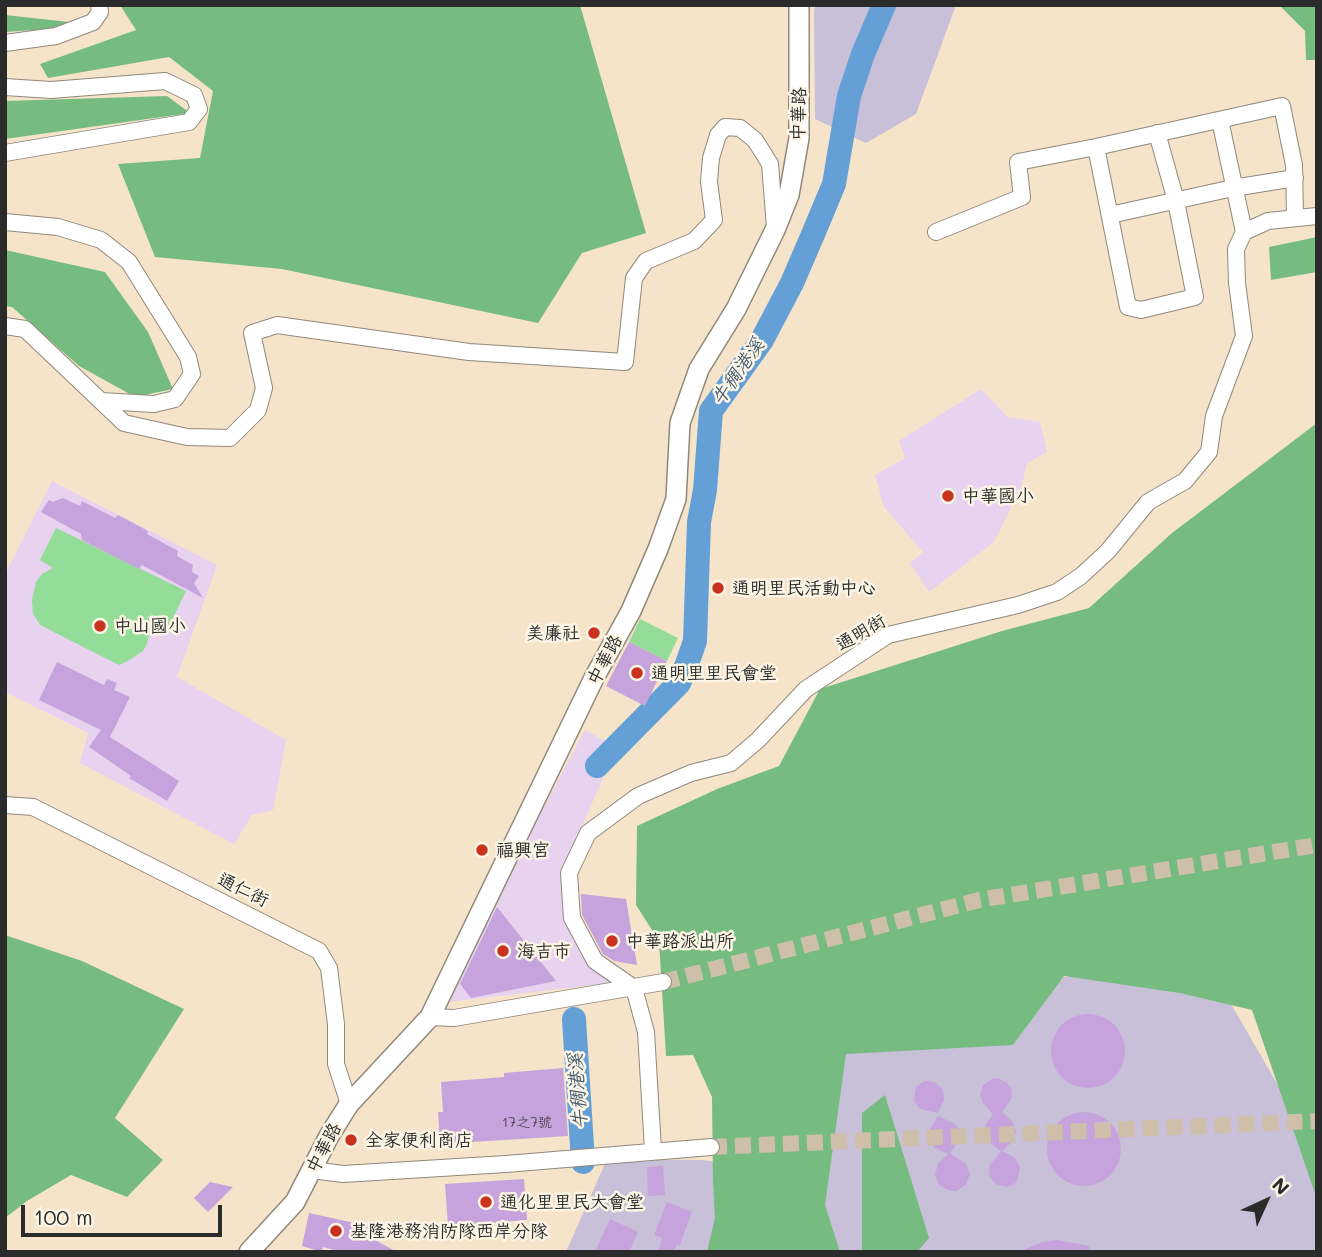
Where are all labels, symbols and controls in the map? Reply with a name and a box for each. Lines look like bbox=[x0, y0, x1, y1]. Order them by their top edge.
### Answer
street label: 中華路 bbox=[787, 87, 811, 141]
water label: 牛稠港溪 bbox=[707, 334, 769, 410]
place label: 中華國小 bbox=[962, 485, 1034, 507]
marker: 中華國小 bbox=[940, 488, 956, 504]
place label: 通明里民活動中心 bbox=[732, 577, 876, 599]
marker: 通明里民活動中心 bbox=[710, 580, 726, 596]
street label: 通明街 bbox=[832, 610, 890, 656]
place label: 中山國小 bbox=[114, 615, 186, 637]
marker: 中山國小 bbox=[92, 618, 108, 634]
place label: 美廉社 bbox=[526, 622, 580, 644]
marker: 美廉社 bbox=[586, 625, 602, 641]
street label: 中華路 bbox=[583, 631, 627, 689]
place label: 通明里里民會堂 bbox=[651, 662, 777, 684]
marker: 通明里里民會堂 bbox=[629, 665, 645, 681]
place label: 福興宮 bbox=[496, 839, 550, 861]
marker: 福興宮 bbox=[474, 842, 490, 858]
street label: 通仁街 bbox=[214, 868, 272, 912]
place label: 中華路派出所 bbox=[626, 930, 734, 952]
marker: 中華路派出所 bbox=[604, 933, 620, 949]
place label: 海吉市 bbox=[517, 940, 571, 962]
marker: 海吉市 bbox=[495, 943, 511, 959]
water label: 牛稠港溪 bbox=[564, 1052, 592, 1130]
house number: 17之7號 bbox=[502, 1115, 552, 1131]
street label: 中華路 bbox=[302, 1119, 346, 1177]
place label: 全家便利商店 bbox=[365, 1129, 473, 1151]
marker: 全家便利商店 bbox=[343, 1132, 359, 1148]
north arrow bbox=[1231, 1166, 1301, 1236]
text: N bbox=[1267, 1172, 1295, 1200]
scale bar bbox=[24, 1190, 226, 1234]
place label: 通化里里民大會堂 bbox=[500, 1191, 644, 1213]
marker: 通化里里民大會堂 bbox=[478, 1194, 494, 1210]
text: 100 m bbox=[34, 1203, 93, 1230]
place label: 基隆港務消防隊西岸分隊 bbox=[350, 1220, 548, 1242]
marker: 基隆港務消防隊西岸分隊 bbox=[328, 1223, 344, 1239]

